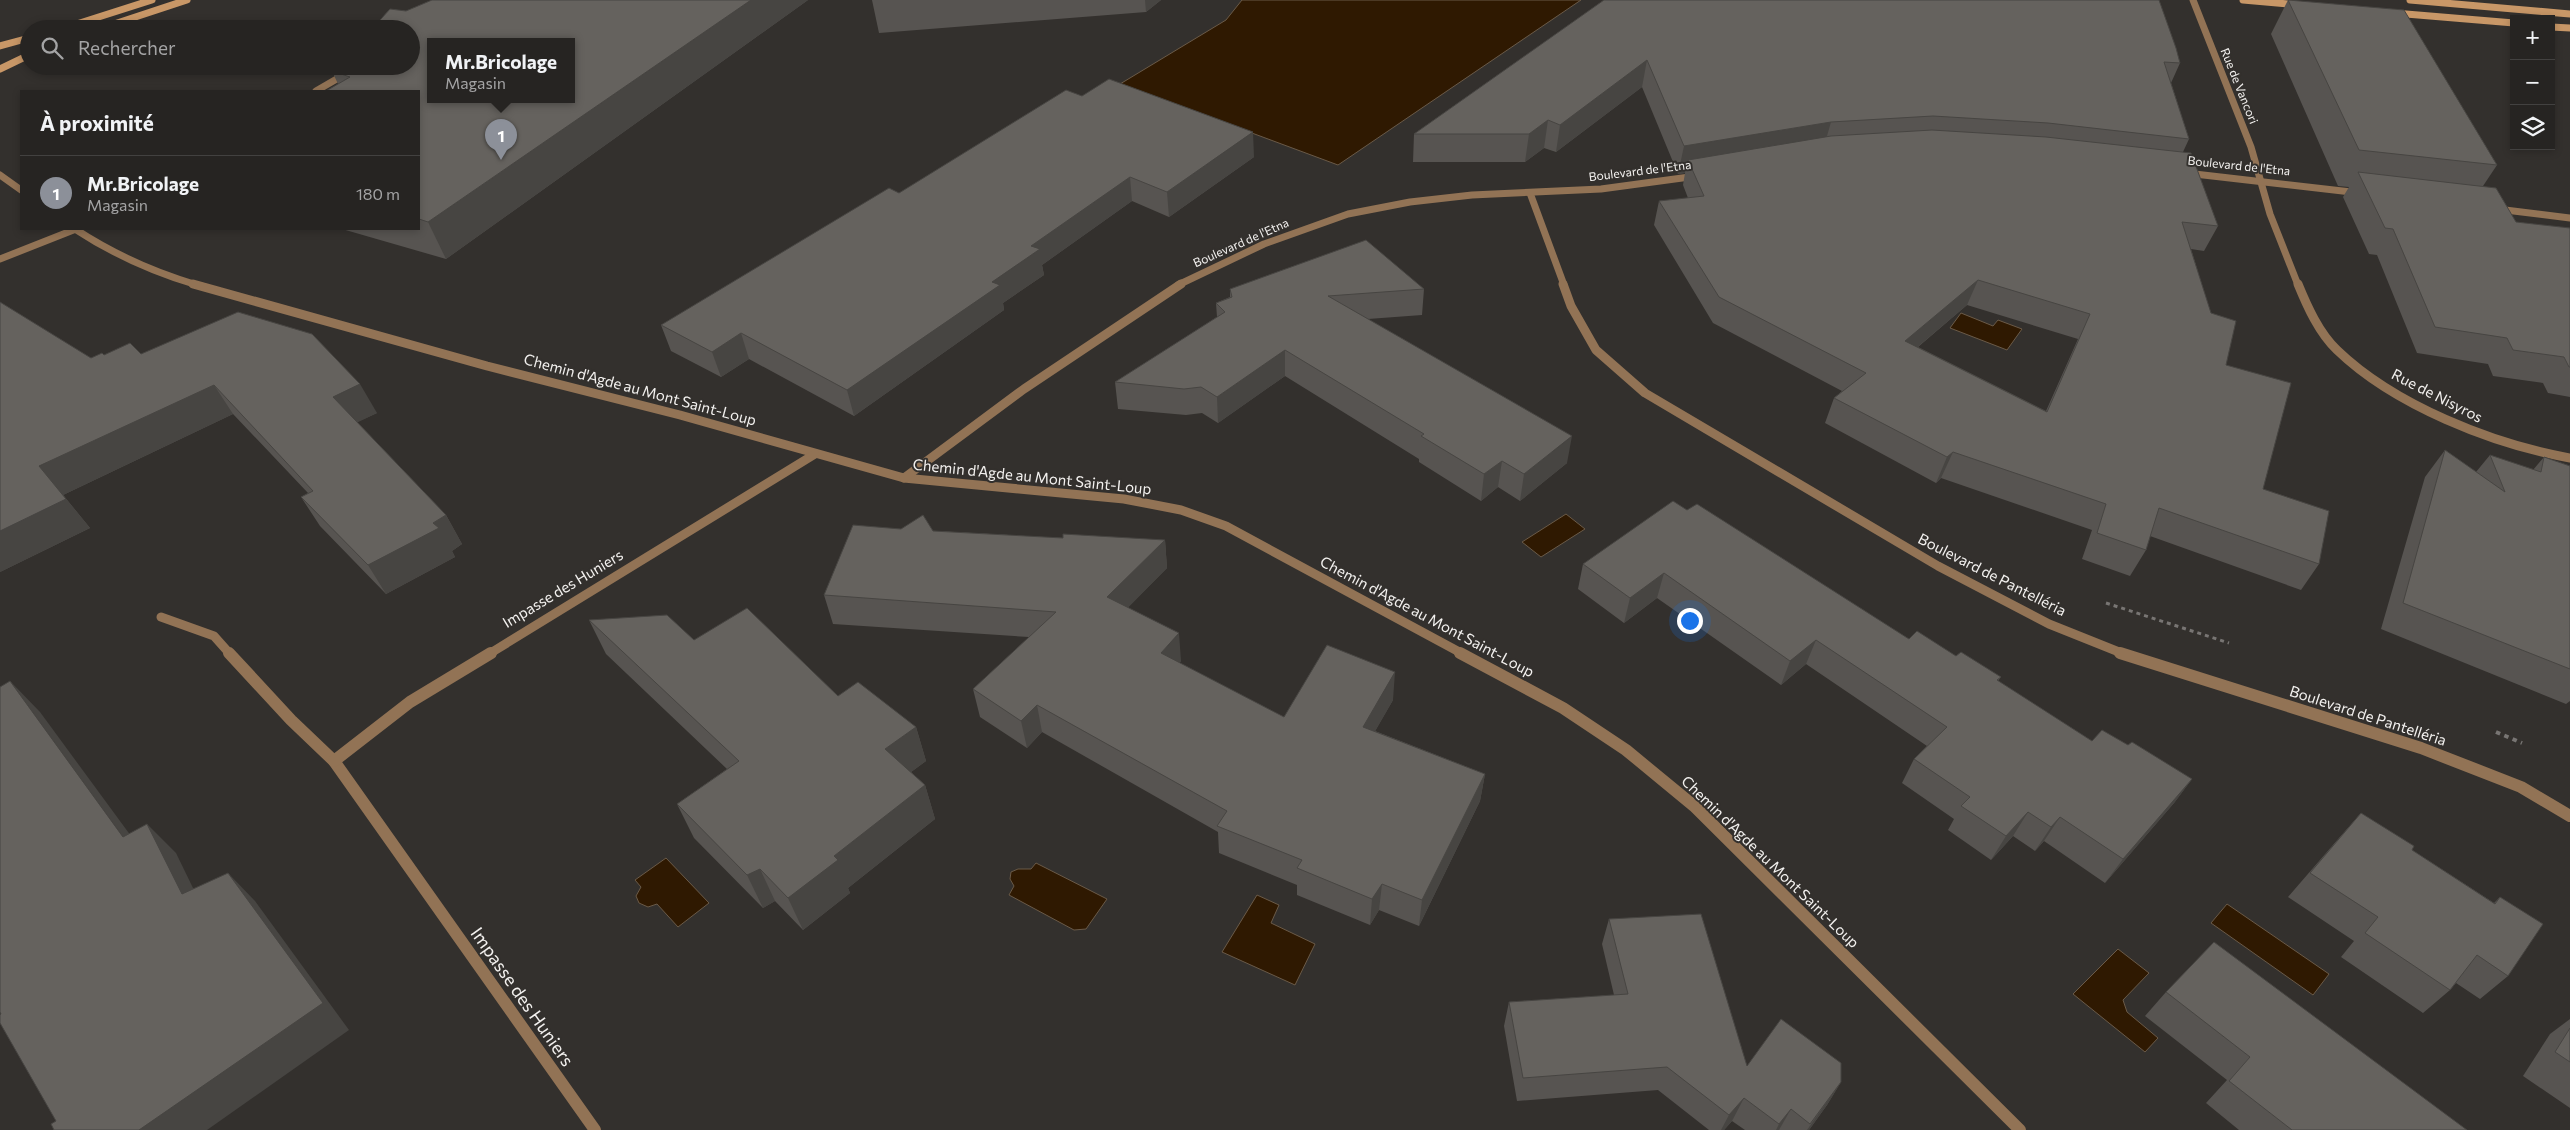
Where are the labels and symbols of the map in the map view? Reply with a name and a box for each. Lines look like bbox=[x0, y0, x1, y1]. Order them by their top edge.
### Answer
street label: Rue de Vancori bbox=[2218, 46, 2262, 126]
pin: 1 bbox=[485, 119, 517, 160]
street label: Boulevard de l'Etna bbox=[2187, 153, 2291, 177]
street label: Boulevard de l'Etna bbox=[1588, 157, 1692, 183]
street label: Boulevard de l'Etna bbox=[1191, 215, 1291, 269]
street label: Chemin d'Agde au Mont Saint-Loup bbox=[522, 349, 759, 429]
street label: Rue de Nisyros bbox=[2389, 364, 2486, 426]
street label: Chemin d'Agde au Mont Saint-Loup bbox=[912, 455, 1152, 498]
street label: Boulevard de Pantelléria bbox=[1915, 529, 2069, 619]
street label: Impasse des Huniers bbox=[499, 545, 626, 631]
street label: Chemin d'Agde au Mont Saint-Loup bbox=[1317, 552, 1538, 680]
your location bbox=[1677, 608, 1703, 634]
street label: Boulevard de Pantelléria bbox=[2288, 681, 2449, 749]
street label: Chemin d'Agde au Mont Saint-Loup bbox=[1678, 771, 1863, 951]
street label: Impasse des Huniers bbox=[467, 923, 579, 1070]

